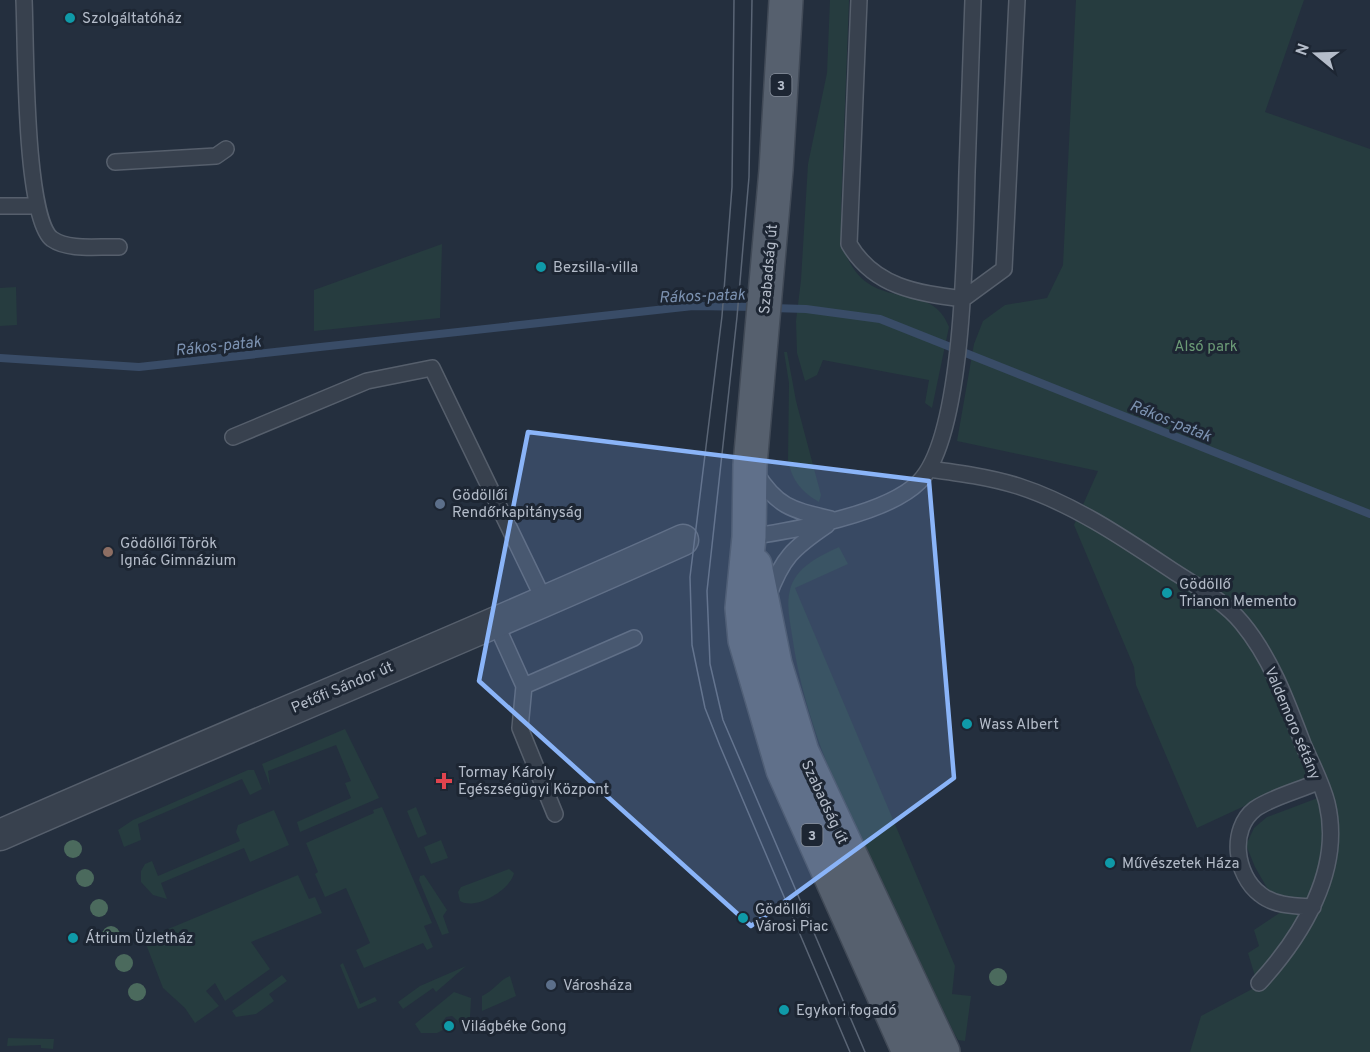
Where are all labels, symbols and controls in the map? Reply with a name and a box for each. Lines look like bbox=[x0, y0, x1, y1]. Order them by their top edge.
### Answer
place label: Szolgáltatóház bbox=[82, 10, 182, 29]
marker: Szolgáltatóház bbox=[63, 11, 77, 25]
north arrow bbox=[1286, 24, 1346, 84]
text: N bbox=[1292, 41, 1315, 58]
road number: 3 bbox=[770, 74, 792, 96]
street label: Szabadság út bbox=[756, 223, 783, 315]
place label: Bezsilla-villa bbox=[553, 259, 638, 278]
marker: Bezsilla-villa bbox=[534, 260, 548, 274]
water label: Rákos-patak bbox=[659, 285, 746, 308]
water label: Rákos-patak bbox=[174, 332, 263, 361]
park label: Alsó park bbox=[1174, 338, 1238, 357]
water label: Rákos-patak bbox=[1127, 396, 1215, 448]
place label: Gödöllői Rendőrkapitányság bbox=[452, 487, 582, 523]
marker: Gödöllői Rendőrkapitányság bbox=[433, 497, 447, 511]
place label: Gödöllői Török Ignác Gimnázium bbox=[120, 535, 236, 571]
marker: Gödöllői Török Ignác Gimnázium bbox=[101, 545, 115, 559]
place label: Gödöllő Trianon Memento bbox=[1179, 576, 1297, 612]
marker: Gödöllő Trianon Memento bbox=[1160, 586, 1174, 600]
street label: Petőfi Sándor út bbox=[289, 658, 397, 718]
street label: Valdemoro sétány bbox=[1259, 664, 1324, 783]
place label: Wass Albert bbox=[979, 716, 1059, 735]
marker: Wass Albert bbox=[960, 717, 974, 731]
street label: Szabadság út bbox=[796, 758, 851, 848]
place label: Tormay Károly Egészségügyi Központ bbox=[458, 764, 609, 800]
marker: Tormay Károly Egészségügyi Központ bbox=[435, 772, 453, 790]
road number: 3 bbox=[802, 824, 822, 846]
place label: Művészetek Háza bbox=[1122, 855, 1239, 874]
marker: Művészetek Háza bbox=[1103, 856, 1117, 870]
place label: Gödöllői Városi Piac bbox=[755, 901, 829, 937]
marker: Gödöllői Városi Piac bbox=[736, 911, 750, 925]
place label: Átrium Üzletház bbox=[85, 929, 193, 949]
marker: Átrium Üzletház bbox=[66, 931, 80, 945]
place label: Városháza bbox=[563, 977, 632, 996]
marker: Városháza bbox=[544, 978, 558, 992]
place label: Egykori fogadó bbox=[796, 1002, 897, 1021]
marker: Egykori fogadó bbox=[777, 1003, 791, 1017]
place label: Világbéke Gong bbox=[461, 1018, 566, 1037]
marker: Világbéke Gong bbox=[442, 1019, 456, 1033]

